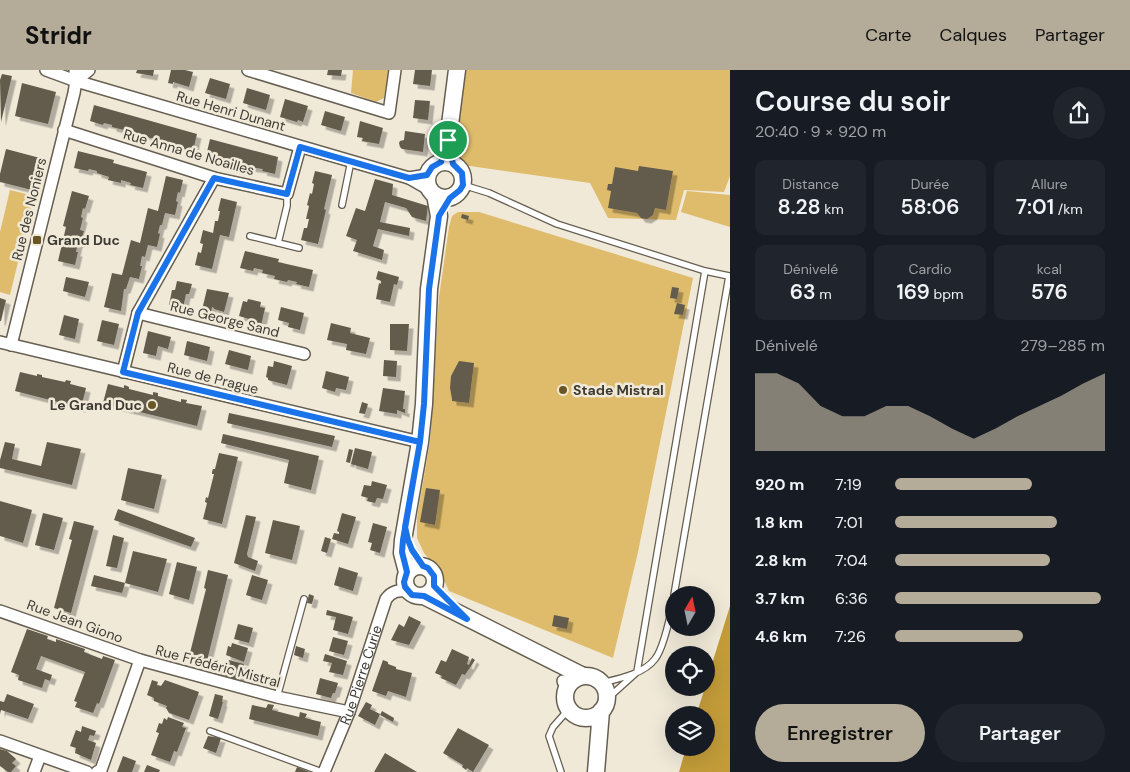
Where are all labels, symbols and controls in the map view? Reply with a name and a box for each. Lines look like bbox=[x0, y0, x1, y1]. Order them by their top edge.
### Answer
text: Stridr bbox=[25, 20, 92, 51]
text: Carte bbox=[865, 23, 912, 47]
text: Calques bbox=[940, 23, 1007, 47]
text: Partager bbox=[1035, 23, 1105, 47]
text: Course du soir bbox=[755, 83, 950, 120]
street label: Rue Henri Dunant bbox=[174, 87, 288, 135]
button: share bbox=[1053, 87, 1105, 139]
pin bbox=[427, 119, 469, 161]
text: 20:40 · 9 × 920 m bbox=[755, 121, 886, 142]
street label: Rue Anna de Noailles bbox=[121, 125, 257, 179]
icon: arrive bbox=[434, 126, 462, 154]
street label: Rue des Noniers bbox=[8, 156, 50, 262]
text: Distance bbox=[782, 175, 839, 193]
text: Durée bbox=[911, 175, 949, 193]
text: Allure bbox=[1031, 175, 1068, 193]
text: 8.28 bbox=[777, 193, 821, 221]
text: 58:06 bbox=[900, 193, 960, 221]
text: 7:01 bbox=[1016, 193, 1054, 221]
text: km bbox=[821, 200, 844, 218]
text: /km bbox=[1054, 200, 1083, 218]
place label: Grand Duc bbox=[47, 231, 120, 249]
marker: Grand Duc bbox=[31, 234, 43, 246]
text: Dénivelé bbox=[783, 260, 838, 278]
text: Cardio bbox=[908, 260, 952, 278]
text: kcal bbox=[1037, 260, 1062, 278]
text: 63 bbox=[790, 278, 816, 306]
text: 169 bbox=[896, 278, 930, 306]
text: 576 bbox=[1031, 278, 1068, 306]
text: m bbox=[816, 285, 832, 303]
text: bpm bbox=[930, 285, 964, 303]
street label: Rue George Sand bbox=[169, 297, 281, 341]
text: Dénivelé bbox=[755, 335, 818, 356]
text: 279–285 m bbox=[1020, 335, 1105, 356]
street label: Rue de Prague bbox=[166, 358, 260, 398]
place label: Stade Mistral bbox=[573, 381, 664, 399]
marker: Stade Mistral bbox=[557, 384, 569, 396]
place label: Le Grand Duc bbox=[50, 396, 142, 414]
marker: Le Grand Duc bbox=[146, 399, 158, 411]
text: 920 m bbox=[755, 474, 804, 495]
text: 7:19 bbox=[835, 474, 862, 495]
text: 1.8 km bbox=[755, 512, 803, 533]
text: 7:01 bbox=[835, 512, 863, 533]
text: 2.8 km bbox=[755, 550, 806, 571]
text: 7:04 bbox=[835, 550, 867, 571]
north arrow bbox=[665, 586, 715, 636]
map controls bbox=[665, 586, 715, 756]
text: 3.7 km bbox=[755, 588, 805, 609]
text: 6:36 bbox=[835, 588, 868, 609]
street label: Rue Jean Giono bbox=[24, 595, 126, 647]
street label: Rue Pierre Curie bbox=[336, 623, 386, 727]
text: 4.6 km bbox=[755, 626, 807, 647]
text: 7:26 bbox=[835, 626, 866, 647]
street label: Rue Frédéric Mistral bbox=[154, 641, 282, 691]
button: locate bbox=[665, 646, 715, 696]
button: Enregistrer bbox=[755, 704, 925, 762]
button: Partager bbox=[935, 704, 1105, 762]
button: layers bbox=[665, 706, 715, 756]

